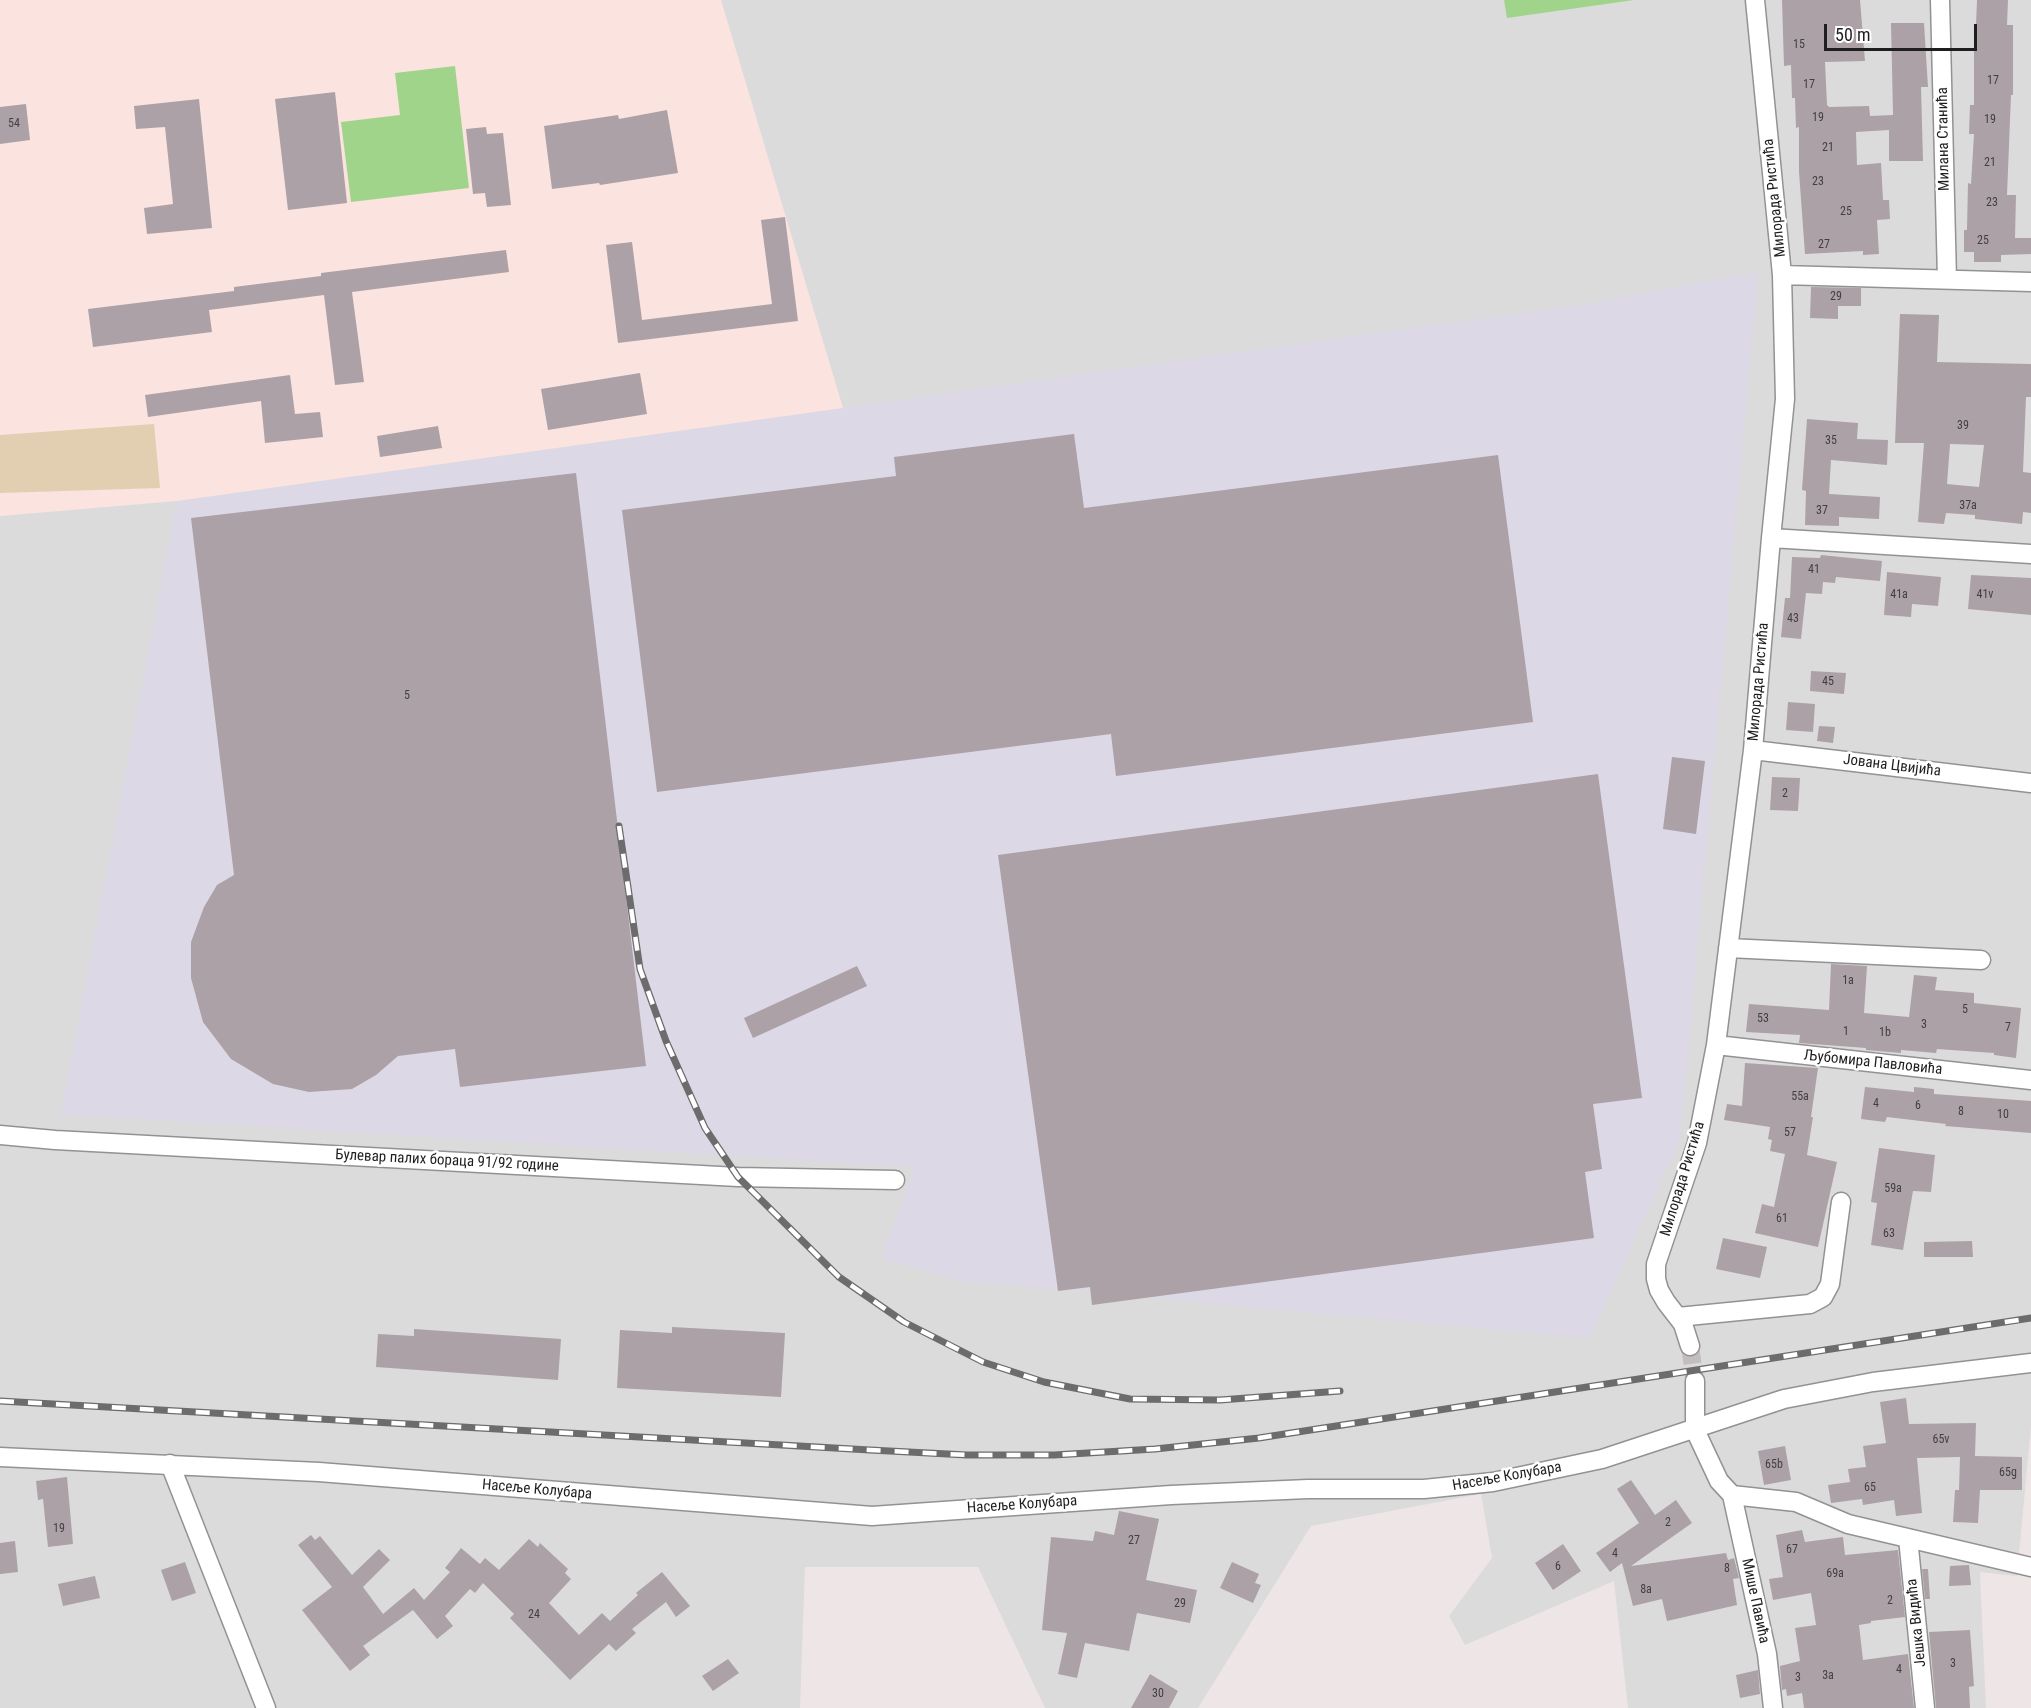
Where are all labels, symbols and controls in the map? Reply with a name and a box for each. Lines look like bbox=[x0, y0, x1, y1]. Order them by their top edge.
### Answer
scale bar bbox=[1827, 12, 1980, 50]
text: 50 m bbox=[1835, 24, 1870, 45]
house number: 15 bbox=[1793, 38, 1805, 52]
house number: 17 bbox=[1987, 74, 1999, 88]
house number: 17 bbox=[1803, 78, 1815, 92]
street label: Милана Станића bbox=[1934, 87, 1954, 191]
house number: 19 bbox=[1812, 111, 1824, 125]
house number: 19 bbox=[1984, 113, 1996, 127]
house number: 54 bbox=[8, 117, 20, 131]
street label: Милорада Ристића bbox=[1760, 138, 1790, 258]
house number: 21 bbox=[1822, 141, 1834, 155]
house number: 21 bbox=[1984, 156, 1996, 170]
house number: 23 bbox=[1812, 175, 1824, 189]
house number: 23 bbox=[1986, 196, 1998, 210]
house number: 25 bbox=[1840, 205, 1852, 219]
house number: 25 bbox=[1977, 234, 1989, 248]
house number: 27 bbox=[1818, 238, 1830, 252]
house number: 29 bbox=[1830, 290, 1842, 304]
house number: 39 bbox=[1957, 419, 1969, 433]
house number: 35 bbox=[1825, 434, 1837, 448]
house number: 37a bbox=[1959, 499, 1977, 513]
house number: 37 bbox=[1816, 504, 1828, 518]
house number: 41 bbox=[1808, 563, 1820, 577]
house number: 41a bbox=[1890, 588, 1908, 602]
house number: 41v bbox=[1977, 588, 1993, 602]
house number: 43 bbox=[1787, 612, 1799, 626]
street label: Милорада Ристића bbox=[1745, 622, 1773, 742]
house number: 45 bbox=[1822, 675, 1834, 689]
house number: 5 bbox=[404, 689, 410, 703]
street label: Јована Цвијића bbox=[1842, 751, 1942, 781]
house number: 2 bbox=[1782, 787, 1788, 801]
house number: 1a bbox=[1842, 974, 1854, 988]
house number: 5 bbox=[1962, 1003, 1968, 1017]
house number: 53 bbox=[1757, 1012, 1769, 1026]
house number: 3 bbox=[1921, 1018, 1927, 1032]
house number: 7 bbox=[2005, 1021, 2011, 1035]
house number: 1 bbox=[1843, 1025, 1849, 1039]
house number: 1b bbox=[1879, 1026, 1891, 1040]
street label: Љубомира Павловића bbox=[1803, 1047, 1943, 1079]
house number: 55a bbox=[1791, 1090, 1809, 1104]
house number: 4 bbox=[1873, 1097, 1879, 1111]
house number: 6 bbox=[1915, 1099, 1921, 1113]
house number: 8 bbox=[1958, 1105, 1964, 1119]
house number: 10 bbox=[1997, 1108, 2009, 1122]
street label: Милорада Ристића bbox=[1657, 1119, 1709, 1239]
house number: 57 bbox=[1784, 1126, 1796, 1140]
street label: Булевар палих бораца 91/92 године bbox=[335, 1146, 559, 1176]
house number: 59a bbox=[1884, 1182, 1902, 1196]
house number: 61 bbox=[1776, 1212, 1788, 1226]
house number: 63 bbox=[1883, 1227, 1895, 1241]
house number: 65v bbox=[1933, 1433, 1949, 1447]
house number: 65b bbox=[1765, 1458, 1783, 1472]
street label: Насеље Колубара bbox=[1451, 1459, 1563, 1495]
house number: 65g bbox=[1999, 1466, 2017, 1480]
street label: Насеље Колубара bbox=[481, 1476, 593, 1504]
house number: 65 bbox=[1864, 1481, 1876, 1495]
street label: Насеље Колубара bbox=[966, 1492, 1078, 1518]
house number: 2 bbox=[1665, 1516, 1671, 1530]
house number: 19 bbox=[53, 1522, 65, 1536]
house number: 27 bbox=[1128, 1534, 1140, 1548]
house number: 67 bbox=[1786, 1543, 1798, 1557]
house number: 4 bbox=[1612, 1547, 1618, 1561]
street label: Мише Павића bbox=[1737, 1557, 1773, 1645]
house number: 6 bbox=[1555, 1560, 1561, 1574]
house number: 8 bbox=[1724, 1562, 1730, 1576]
house number: 69a bbox=[1826, 1567, 1844, 1581]
street label: Јешка Видића bbox=[1903, 1578, 1931, 1668]
house number: 8a bbox=[1640, 1583, 1652, 1597]
house number: 2 bbox=[1887, 1594, 1893, 1608]
house number: 29 bbox=[1174, 1597, 1186, 1611]
house number: 24 bbox=[528, 1608, 540, 1622]
house number: 3 bbox=[1950, 1657, 1956, 1671]
house number: 4 bbox=[1896, 1663, 1902, 1677]
house number: 3a bbox=[1822, 1669, 1834, 1683]
house number: 3 bbox=[1795, 1671, 1801, 1685]
house number: 30 bbox=[1152, 1687, 1164, 1701]

